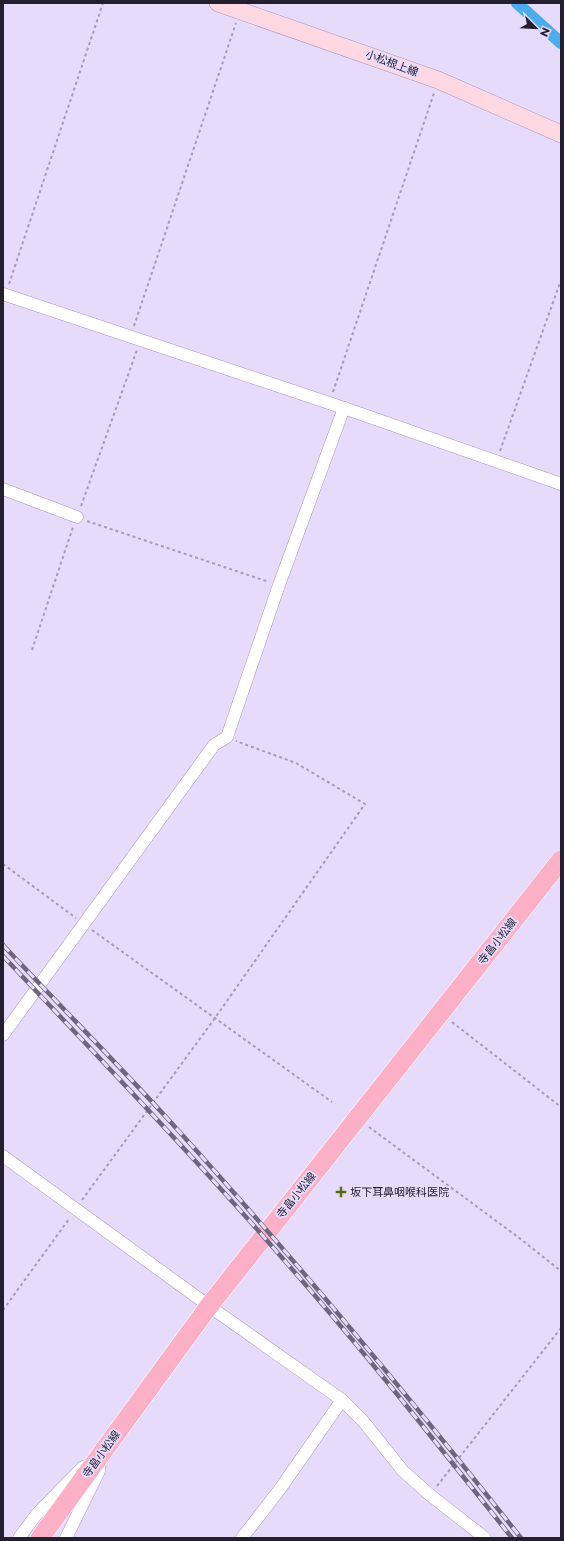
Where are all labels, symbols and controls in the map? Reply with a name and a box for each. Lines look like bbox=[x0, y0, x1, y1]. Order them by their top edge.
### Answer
north arrow bbox=[516, 8, 556, 48]
text: N bbox=[537, 25, 553, 39]
street label: 小松根上線 bbox=[364, 47, 420, 79]
street label: 寺畠小松線 bbox=[475, 915, 519, 967]
street label: 寺畠小松線 bbox=[273, 1169, 319, 1221]
place label: 坂下耳鼻咽喉科医院 bbox=[350, 1185, 449, 1199]
marker: 坂下耳鼻咽喉科医院 bbox=[335, 1186, 347, 1198]
street label: 寺畠小松線 bbox=[79, 1428, 123, 1480]

